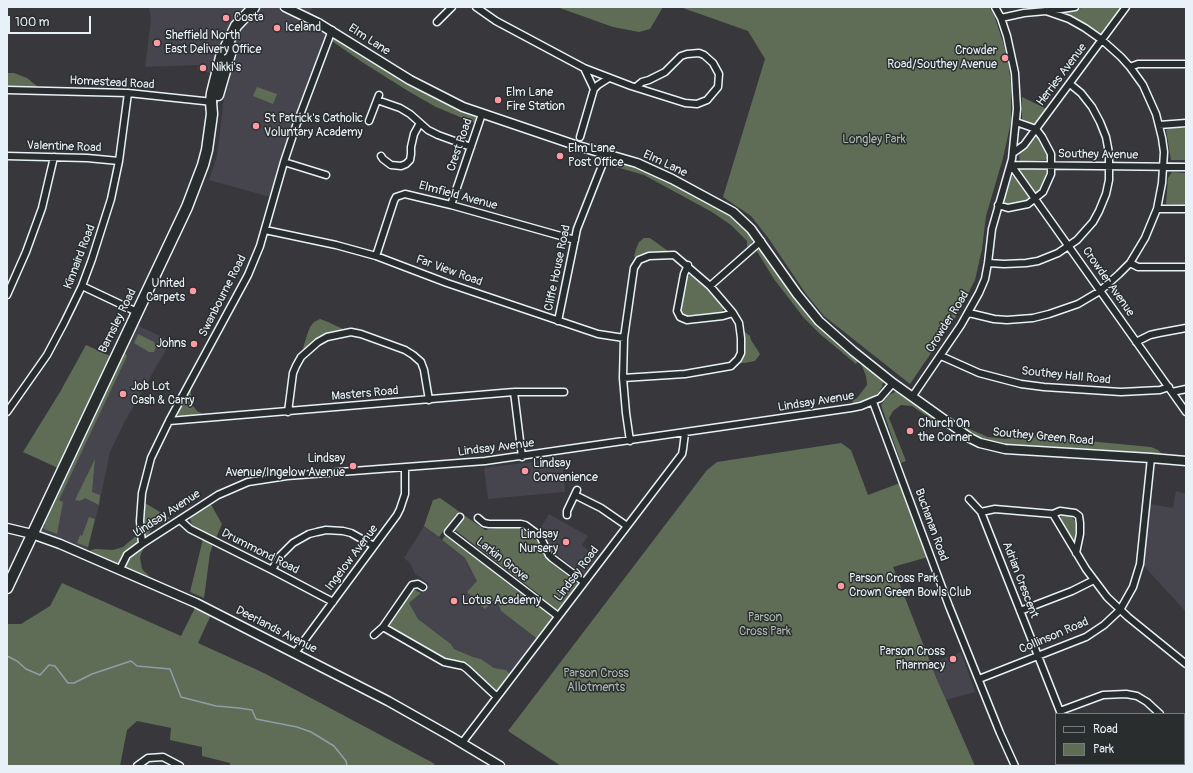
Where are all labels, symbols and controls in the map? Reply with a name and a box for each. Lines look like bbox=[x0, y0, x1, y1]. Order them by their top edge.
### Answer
scale bar bbox=[10, 8, 93, 34]
place label: Costa bbox=[234, 11, 264, 25]
marker: Costa bbox=[221, 13, 231, 23]
text: 100 m bbox=[15, 15, 49, 30]
place label: Iceland bbox=[285, 21, 321, 35]
street label: Elm Lane bbox=[345, 21, 393, 59]
marker: Iceland bbox=[272, 23, 282, 33]
place label: Sheffield North East Delivery Office bbox=[165, 29, 261, 57]
marker: Sheffield North East Delivery Office bbox=[152, 38, 162, 48]
street label: Herries Avenue bbox=[1034, 41, 1090, 109]
place label: Crowder Road/Southey Avenue bbox=[887, 44, 997, 72]
marker: Crowder Road/Southey Avenue bbox=[1000, 53, 1010, 63]
place label: Nikki's bbox=[211, 61, 241, 75]
marker: Nikki's bbox=[198, 63, 208, 73]
street label: Homestead Road bbox=[69, 74, 155, 92]
place label: Elm Lane Fire Station bbox=[506, 86, 565, 114]
marker: Elm Lane Fire Station bbox=[493, 95, 503, 105]
place label: St Patrick's Catholic Voluntary Academy bbox=[264, 112, 363, 140]
street label: Crest Road bbox=[444, 117, 476, 173]
marker: St Patrick's Catholic Voluntary Academy bbox=[251, 121, 261, 131]
park label: Longley Park bbox=[842, 133, 906, 147]
street label: Valentine Road bbox=[26, 138, 102, 156]
place label: Elm Lane Post Office bbox=[568, 142, 623, 170]
street label: Southey Avenue bbox=[1058, 147, 1138, 163]
street label: Elm Lane bbox=[641, 148, 689, 180]
marker: Elm Lane Post Office bbox=[555, 151, 565, 161]
street label: Elmfield Avenue bbox=[417, 179, 499, 213]
street label: Kinnaird Road bbox=[61, 223, 99, 291]
street label: Cliffe House Road bbox=[542, 224, 574, 312]
street label: Crowder Avenue bbox=[1079, 244, 1137, 320]
street label: Far View Road bbox=[414, 252, 484, 290]
street label: Swanbourne Road bbox=[196, 253, 250, 339]
place label: United Carpets bbox=[146, 277, 185, 305]
street label: Barnsley Road bbox=[96, 286, 140, 356]
marker: United Carpets bbox=[188, 286, 198, 296]
street label: Crowder Road bbox=[923, 289, 973, 355]
place label: Johns bbox=[156, 337, 186, 351]
marker: Johns bbox=[189, 339, 199, 349]
street label: Southey Hall Road bbox=[1021, 364, 1111, 388]
place label: Job Lot Cash & Carry bbox=[131, 380, 194, 408]
street label: Masters Road bbox=[331, 384, 399, 404]
marker: Job Lot Cash & Carry bbox=[118, 389, 128, 399]
street label: Lindsay Avenue bbox=[777, 389, 855, 415]
place label: Church On the Corner bbox=[918, 417, 972, 445]
street label: Southey Green Road bbox=[992, 425, 1094, 449]
marker: Church On the Corner bbox=[905, 426, 915, 436]
street label: Lindsay Avenue bbox=[457, 436, 535, 460]
place label: Lindsay Avenue/Ingelow Avenue bbox=[225, 452, 345, 480]
place label: Lindsay Convenience bbox=[533, 457, 598, 485]
marker: Lindsay Avenue/Ingelow Avenue bbox=[348, 461, 358, 471]
marker: Lindsay Convenience bbox=[520, 466, 530, 476]
street label: Lindsay Avenue bbox=[131, 487, 203, 541]
street label: Buchanan Road bbox=[911, 487, 951, 563]
street label: Ingelow Avenue bbox=[323, 522, 381, 594]
street label: Drummond Road bbox=[219, 526, 301, 578]
place label: Lindsay Nursery bbox=[519, 528, 558, 556]
street label: Larkin Grove bbox=[473, 535, 531, 585]
marker: Lindsay Nursery bbox=[561, 537, 571, 547]
street label: Adrian Crescent bbox=[999, 540, 1041, 620]
street label: Lindsay Road bbox=[552, 544, 602, 604]
place label: Parson Cross Park Crown Green Bowls Club bbox=[849, 572, 971, 600]
marker: Parson Cross Park Crown Green Bowls Club bbox=[836, 581, 846, 591]
place label: Lotus Academy bbox=[462, 594, 541, 608]
marker: Lotus Academy bbox=[449, 596, 459, 606]
street label: Deerlands Avenue bbox=[233, 603, 319, 657]
park label: Parson Cross Park bbox=[739, 611, 791, 639]
street label: Collinson Road bbox=[1017, 615, 1091, 657]
place label: Parson Cross Pharmacy bbox=[879, 645, 945, 673]
marker: Parson Cross Pharmacy bbox=[948, 654, 958, 664]
park label: Parson Cross Allotments bbox=[563, 667, 629, 695]
legend bbox=[1055, 713, 1185, 765]
text: Road bbox=[1093, 722, 1118, 737]
text: Park bbox=[1093, 742, 1114, 757]

